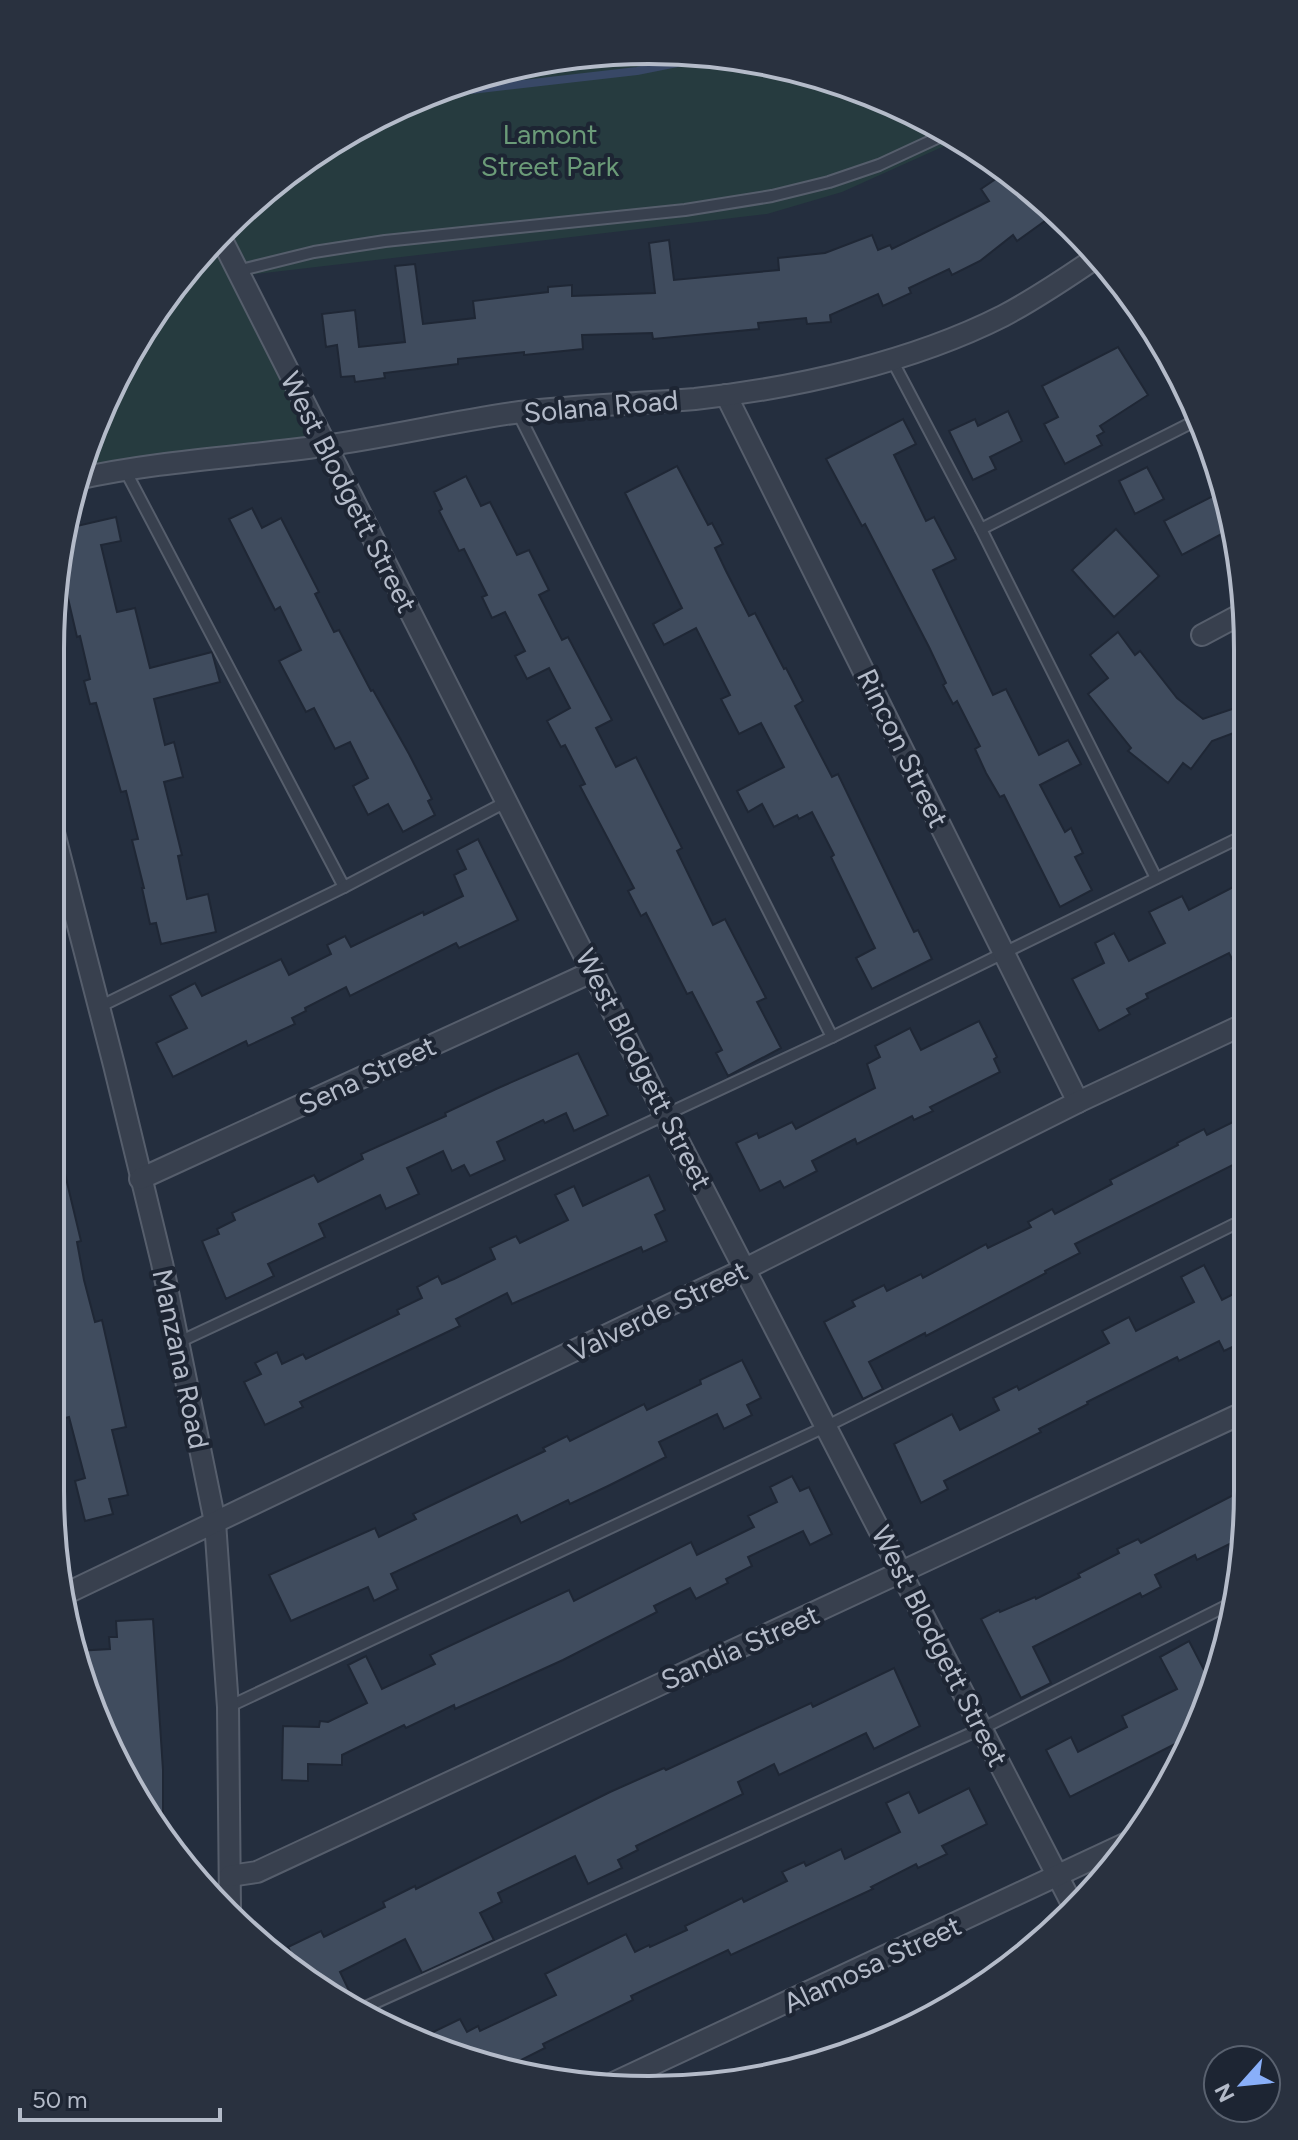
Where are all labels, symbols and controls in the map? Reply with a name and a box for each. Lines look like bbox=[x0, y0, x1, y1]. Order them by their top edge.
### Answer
park label: Lamont Street Park bbox=[481, 117, 620, 183]
street label: West Blodgett Street bbox=[274, 366, 424, 618]
street label: Solana Road bbox=[522, 382, 680, 430]
street label: Rincon Street bbox=[850, 663, 956, 833]
street label: West Blodgett Street bbox=[569, 943, 719, 1195]
street label: Sena Street bbox=[293, 1028, 441, 1122]
street label: Valverde Street bbox=[563, 1253, 753, 1369]
street label: Manzana Road bbox=[145, 1266, 217, 1452]
street label: West Blodgett Street bbox=[865, 1520, 1015, 1772]
street label: Sandia Street bbox=[656, 1597, 824, 1697]
street label: Alamosa Street bbox=[778, 1908, 966, 2020]
north arrow bbox=[1202, 2044, 1282, 2124]
scale bar bbox=[20, 2072, 220, 2122]
text: N bbox=[1209, 2079, 1241, 2107]
text: 50 m bbox=[32, 2085, 88, 2114]

